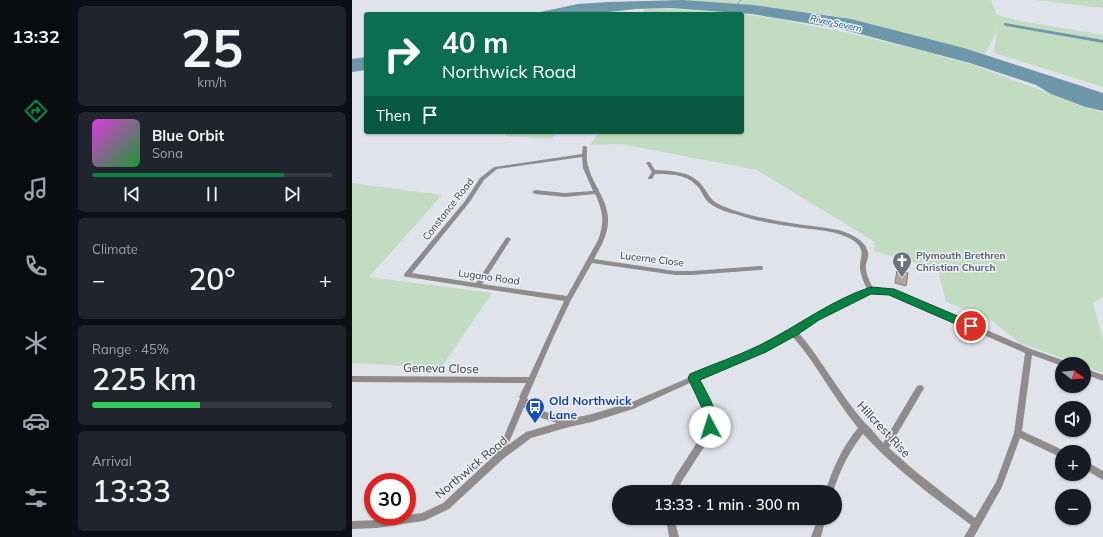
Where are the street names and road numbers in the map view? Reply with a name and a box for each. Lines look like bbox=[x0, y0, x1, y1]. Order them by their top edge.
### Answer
street label: Constance Road bbox=[420, 175, 476, 243]
street label: Lucerne Close bbox=[619, 249, 685, 269]
street label: Lugano Road bbox=[457, 266, 521, 288]
street label: Geneva Close bbox=[403, 360, 479, 376]
street label: Hillcrest Rise bbox=[854, 398, 914, 460]
street label: Northwick Road bbox=[432, 432, 510, 502]

